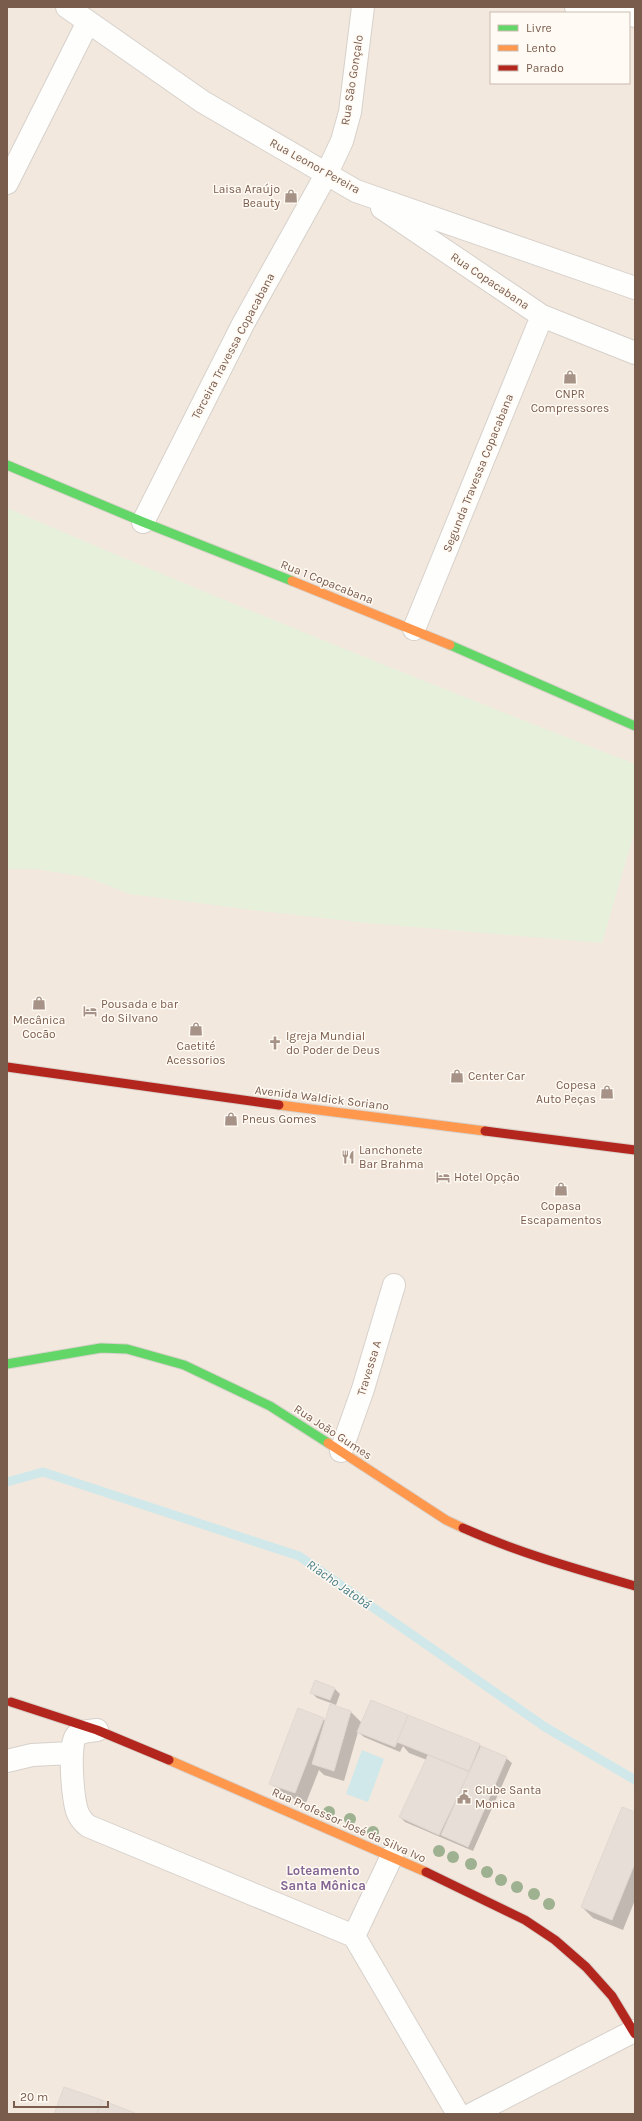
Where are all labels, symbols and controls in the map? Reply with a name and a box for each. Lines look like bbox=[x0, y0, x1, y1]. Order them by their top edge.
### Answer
legend bbox=[490, 12, 630, 84]
text: Livre bbox=[526, 21, 552, 35]
street label: Rua São Gonçalo bbox=[338, 34, 366, 126]
text: Lento bbox=[526, 41, 556, 55]
text: Parado bbox=[526, 61, 564, 75]
street label: Rua Leonor Pereira bbox=[267, 135, 363, 197]
place label: Laisa Araújo Beauty bbox=[213, 182, 280, 210]
shop icon: Laisa Araújo Beauty bbox=[283, 188, 299, 204]
street label: Rua Copacabana bbox=[448, 249, 532, 313]
street label: Terceira Travessa Copacabana bbox=[188, 271, 278, 421]
shop icon: CNPR Compressores bbox=[562, 369, 578, 385]
place label: CNPR Compressores bbox=[531, 387, 609, 415]
street label: Segunda Travessa Copacabana bbox=[440, 392, 516, 554]
street label: Rua 1 Copacabana bbox=[279, 557, 375, 607]
shop icon: Mecânica Cocão bbox=[31, 995, 47, 1011]
place label: Pousada e bar do Silvano bbox=[101, 997, 179, 1025]
hotel icon: Pousada e bar do Silvano bbox=[82, 1003, 98, 1019]
place label: Mecânica Cocão bbox=[13, 1013, 65, 1041]
shop icon: Caetité Acessorios bbox=[188, 1021, 204, 1037]
place label: Igreja Mundial do Poder de Deus bbox=[286, 1029, 380, 1057]
church icon: Igreja Mundial do Poder de Deus bbox=[267, 1035, 283, 1051]
place label: Caetité Acessorios bbox=[166, 1039, 226, 1067]
shop icon: Center Car bbox=[449, 1068, 465, 1084]
place label: Center Car bbox=[468, 1069, 526, 1083]
place label: Copesa Auto Peças bbox=[536, 1078, 596, 1106]
street label: Avenida Waldick Soriano bbox=[254, 1083, 390, 1113]
shop icon: Copesa Auto Peças bbox=[599, 1084, 615, 1100]
shop icon: Pneus Gomes bbox=[223, 1111, 239, 1127]
place label: Pneus Gomes bbox=[242, 1112, 316, 1126]
place label: Lanchonete Bar Brahma bbox=[359, 1143, 424, 1171]
restaurant icon: Lanchonete Bar Brahma bbox=[340, 1149, 356, 1165]
hotel icon: Hotel Opção bbox=[435, 1169, 451, 1185]
place label: Hotel Opção bbox=[454, 1170, 520, 1184]
shop icon: Copasa Escapamentos bbox=[553, 1181, 569, 1197]
place label: Copasa Escapamentos bbox=[520, 1199, 602, 1227]
street label: Travessa A bbox=[354, 1338, 384, 1397]
street label: Rua João Gumes bbox=[291, 1402, 375, 1462]
water label: Riacho Jatobá bbox=[304, 1556, 374, 1612]
place label: Clube Santa Monica bbox=[475, 1783, 541, 1811]
street label: Rua Professor José da Silva Ivo bbox=[270, 1785, 428, 1865]
public building icon: Clube Santa Monica bbox=[456, 1789, 472, 1805]
district label: Loteamento Santa Mônica bbox=[280, 1863, 366, 1893]
scale bar bbox=[14, 2083, 108, 2109]
text: 20 m bbox=[20, 2090, 48, 2104]

